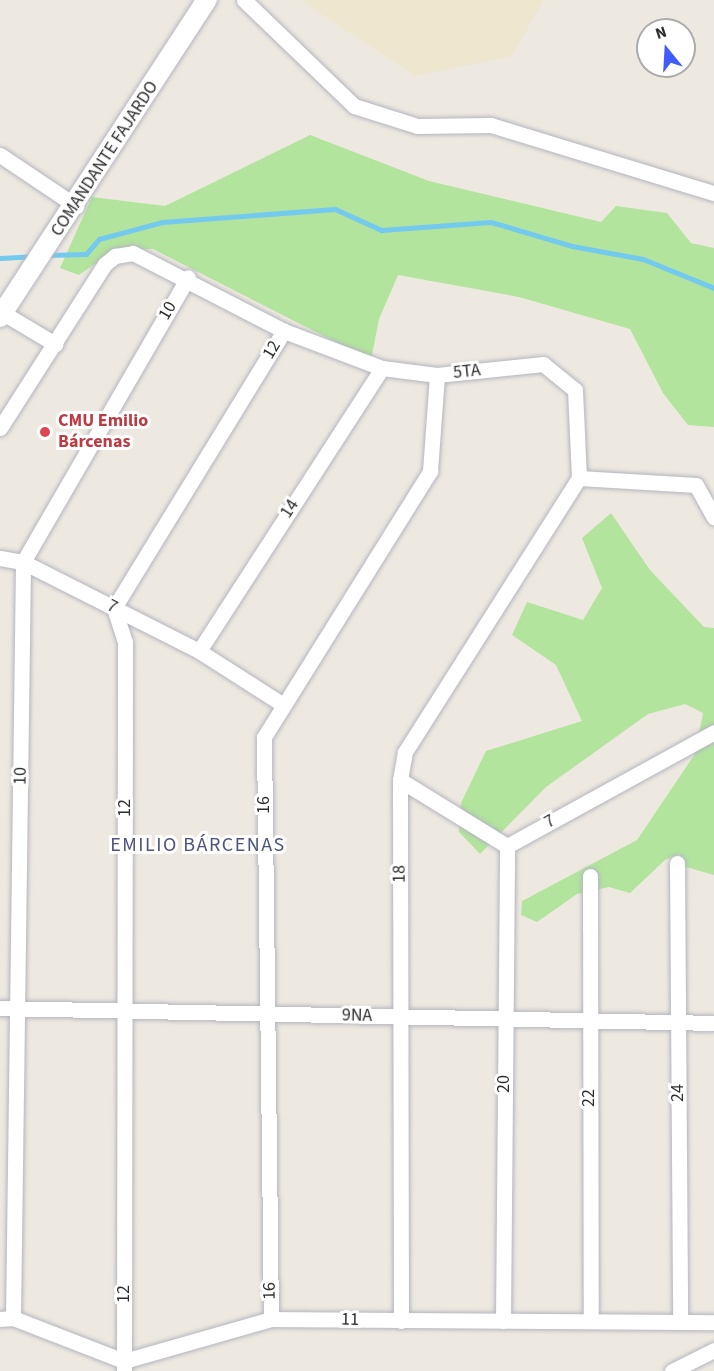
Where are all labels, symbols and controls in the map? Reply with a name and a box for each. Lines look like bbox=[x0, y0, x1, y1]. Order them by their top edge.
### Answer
north arrow bbox=[636, 18, 696, 78]
text: N bbox=[653, 21, 670, 45]
street label: COMANDANTE FAJARDO bbox=[47, 77, 163, 241]
street label: 10 bbox=[154, 298, 182, 324]
street label: 12 bbox=[258, 337, 286, 363]
street label: 5TA bbox=[452, 360, 482, 384]
place label: CMU Emilio Bárcenas bbox=[58, 411, 148, 454]
marker: CMU Emilio Bárcenas bbox=[36, 423, 54, 441]
street label: 14 bbox=[276, 496, 304, 522]
street label: 7 bbox=[103, 595, 121, 619]
street label: 10 bbox=[10, 767, 32, 785]
street label: 16 bbox=[253, 796, 275, 814]
street label: 12 bbox=[114, 799, 136, 817]
street label: 7 bbox=[541, 810, 559, 834]
district label: EMILIO BÁRCENAS bbox=[110, 833, 286, 857]
street label: 18 bbox=[389, 865, 411, 883]
street label: 9NA bbox=[342, 1005, 372, 1027]
street label: 20 bbox=[493, 1075, 515, 1093]
street label: 24 bbox=[667, 1084, 689, 1102]
street label: 22 bbox=[578, 1089, 600, 1107]
street label: 16 bbox=[259, 1282, 281, 1300]
street label: 12 bbox=[113, 1285, 135, 1303]
street label: 11 bbox=[341, 1309, 359, 1331]

